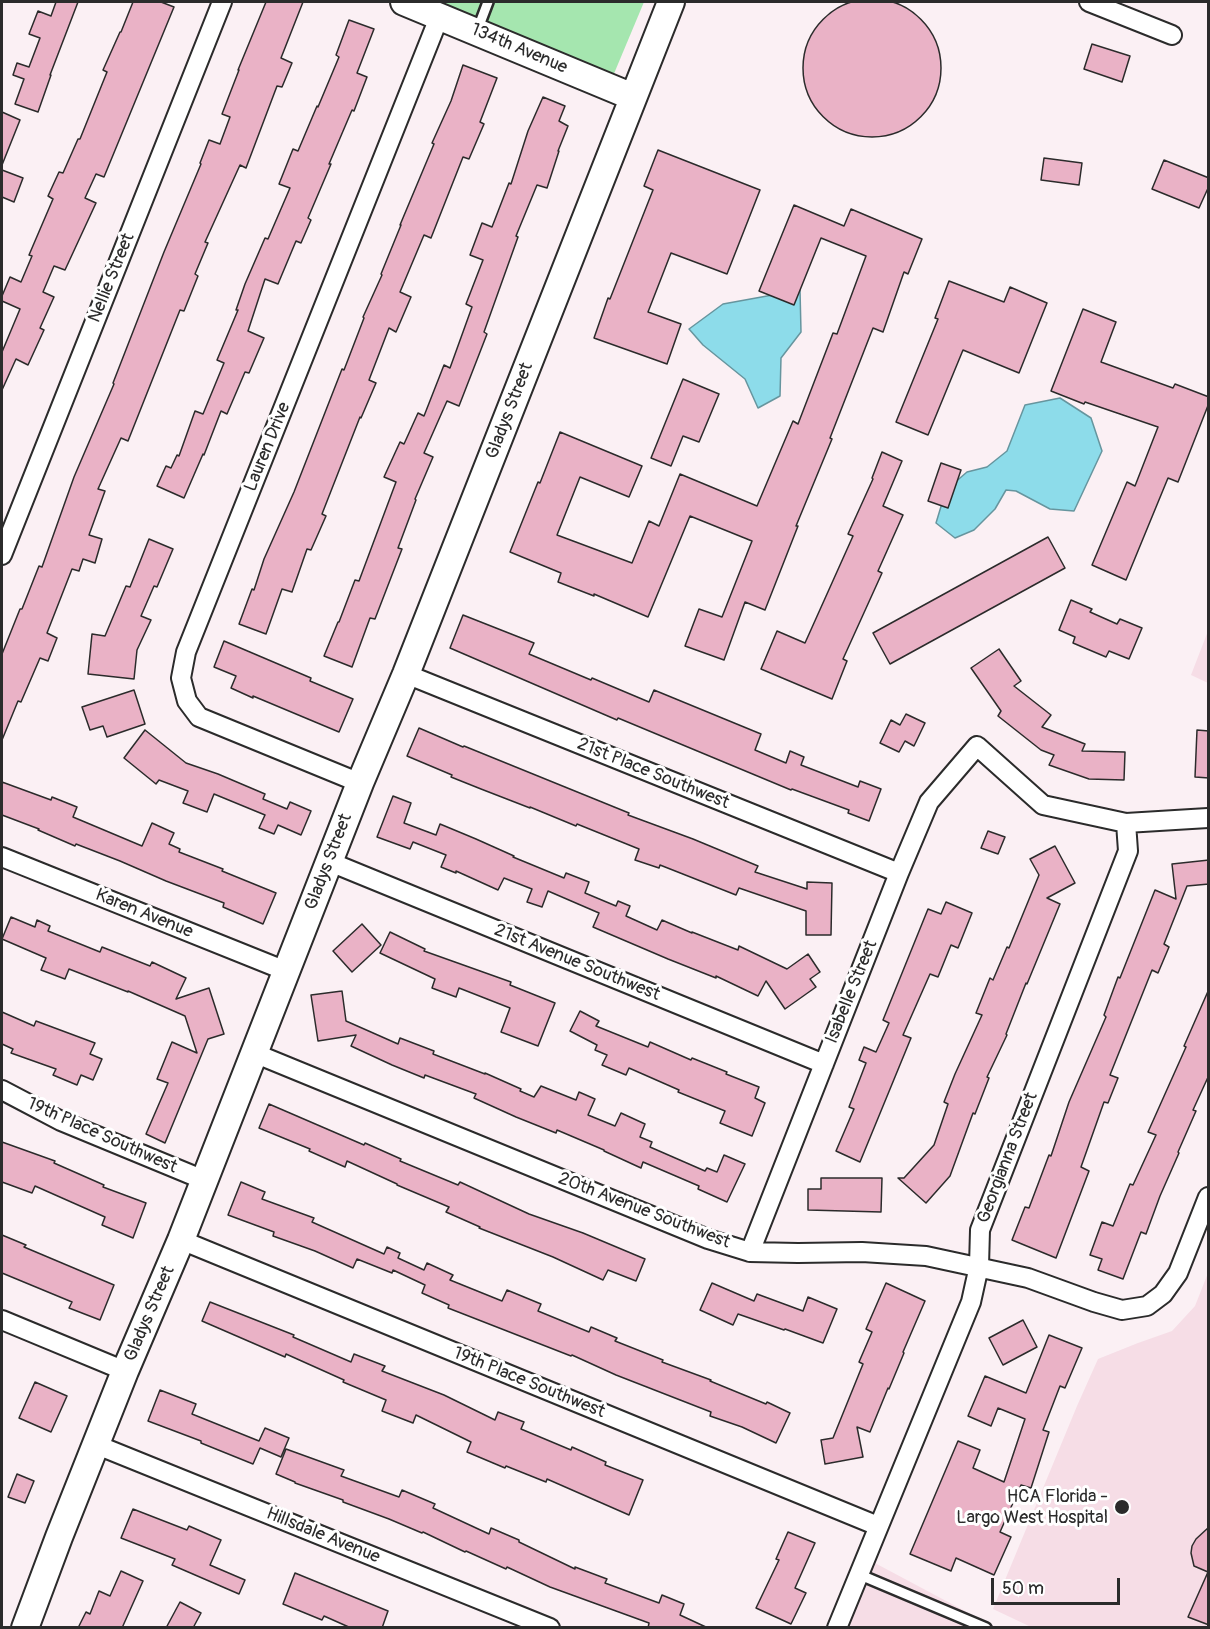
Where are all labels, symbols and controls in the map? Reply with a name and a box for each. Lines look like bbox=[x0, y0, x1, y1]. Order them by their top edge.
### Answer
street label: 134th Avenue bbox=[468, 19, 570, 79]
street label: Nellie Street bbox=[84, 230, 140, 326]
street label: Gladys Street bbox=[482, 360, 538, 462]
street label: Lauren Drive bbox=[240, 399, 296, 495]
street label: 21st Place Southwest bbox=[574, 734, 732, 814]
street label: Gladys Street bbox=[301, 811, 357, 913]
street label: Karen Avenue bbox=[92, 885, 196, 943]
street label: 21st Avenue Southwest bbox=[491, 920, 663, 1006]
street label: Isabelle Street bbox=[822, 937, 882, 1047]
street label: Georgianna Street bbox=[973, 1089, 1043, 1227]
street label: 19th Place Southwest bbox=[24, 1093, 180, 1179]
street label: 20th Avenue Southwest bbox=[555, 1168, 733, 1254]
street label: Gladys Street bbox=[120, 1263, 180, 1365]
street label: 19th Place Southwest bbox=[450, 1343, 608, 1423]
place label: HCA Florida - Largo West Hospital bbox=[956, 1486, 1108, 1528]
marker: HCA Florida - Largo West Hospital bbox=[1113, 1498, 1131, 1516]
street label: Hillsdale Avenue bbox=[263, 1503, 383, 1569]
scale bar bbox=[994, 1566, 1123, 1604]
text: 50 m bbox=[1002, 1577, 1044, 1600]

